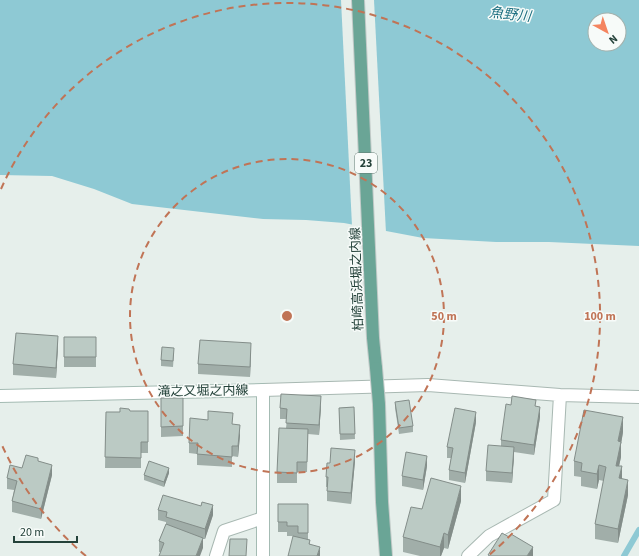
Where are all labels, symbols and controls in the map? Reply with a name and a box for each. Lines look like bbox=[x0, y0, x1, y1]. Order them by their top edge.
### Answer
water label: 魚野川 bbox=[488, 3, 534, 27]
north arrow bbox=[587, 12, 627, 52]
text: N bbox=[605, 31, 621, 47]
road number: 23 bbox=[355, 153, 377, 173]
street label: 柏崎高浜堀之内線 bbox=[346, 227, 368, 331]
text: 50 m bbox=[431, 308, 457, 325]
text: 100 m bbox=[584, 308, 616, 325]
centre of rings bbox=[280, 309, 294, 323]
street label: 滝之又堀之内線 bbox=[157, 381, 249, 401]
scale bar bbox=[14, 518, 77, 544]
text: 20 m bbox=[20, 524, 44, 541]

